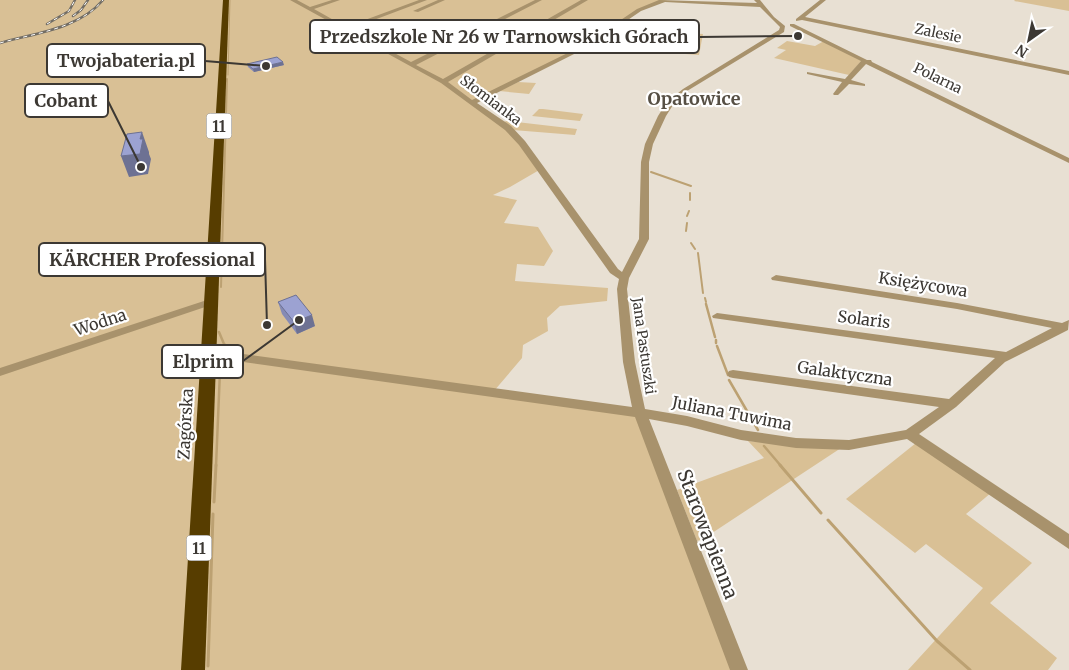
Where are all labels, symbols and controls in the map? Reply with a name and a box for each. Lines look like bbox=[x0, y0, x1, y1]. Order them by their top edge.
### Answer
north arrow bbox=[1004, 15, 1054, 65]
street label: Zalesie bbox=[913, 19, 963, 47]
callout: Przedszkole Nr 26 w Tarnowskich Górach bbox=[310, 20, 699, 53]
text: Przedszkole Nr 26 w Tarnowskich Górach bbox=[319, 25, 689, 48]
text: N bbox=[1012, 40, 1031, 61]
callout: Twojabateria.pl bbox=[47, 44, 205, 77]
text: Twojabateria.pl bbox=[57, 49, 195, 72]
street label: Polarna bbox=[911, 59, 966, 98]
street label: Słomianka bbox=[457, 71, 526, 129]
callout: Cobant bbox=[25, 84, 108, 117]
district label: Opatowice bbox=[648, 87, 741, 110]
text: Cobant bbox=[35, 89, 98, 112]
road number: 11 bbox=[206, 114, 232, 138]
callout: KÄRCHER Professional bbox=[39, 243, 265, 276]
text: KÄRCHER Professional bbox=[49, 248, 255, 271]
street label: Księżycowa bbox=[877, 267, 969, 301]
street label: Jana Pastuszki bbox=[628, 295, 660, 396]
street label: Wodna bbox=[70, 304, 129, 340]
street label: Solaris bbox=[837, 306, 892, 332]
callout: Elprim bbox=[162, 345, 243, 378]
text: Elprim bbox=[172, 350, 234, 373]
street label: Galaktyczna bbox=[796, 356, 894, 390]
street label: Zagórska bbox=[173, 387, 197, 460]
street label: Juliana Tuwima bbox=[670, 391, 794, 434]
street label: Starowapienna bbox=[672, 466, 744, 602]
road number: 11 bbox=[186, 536, 212, 560]

